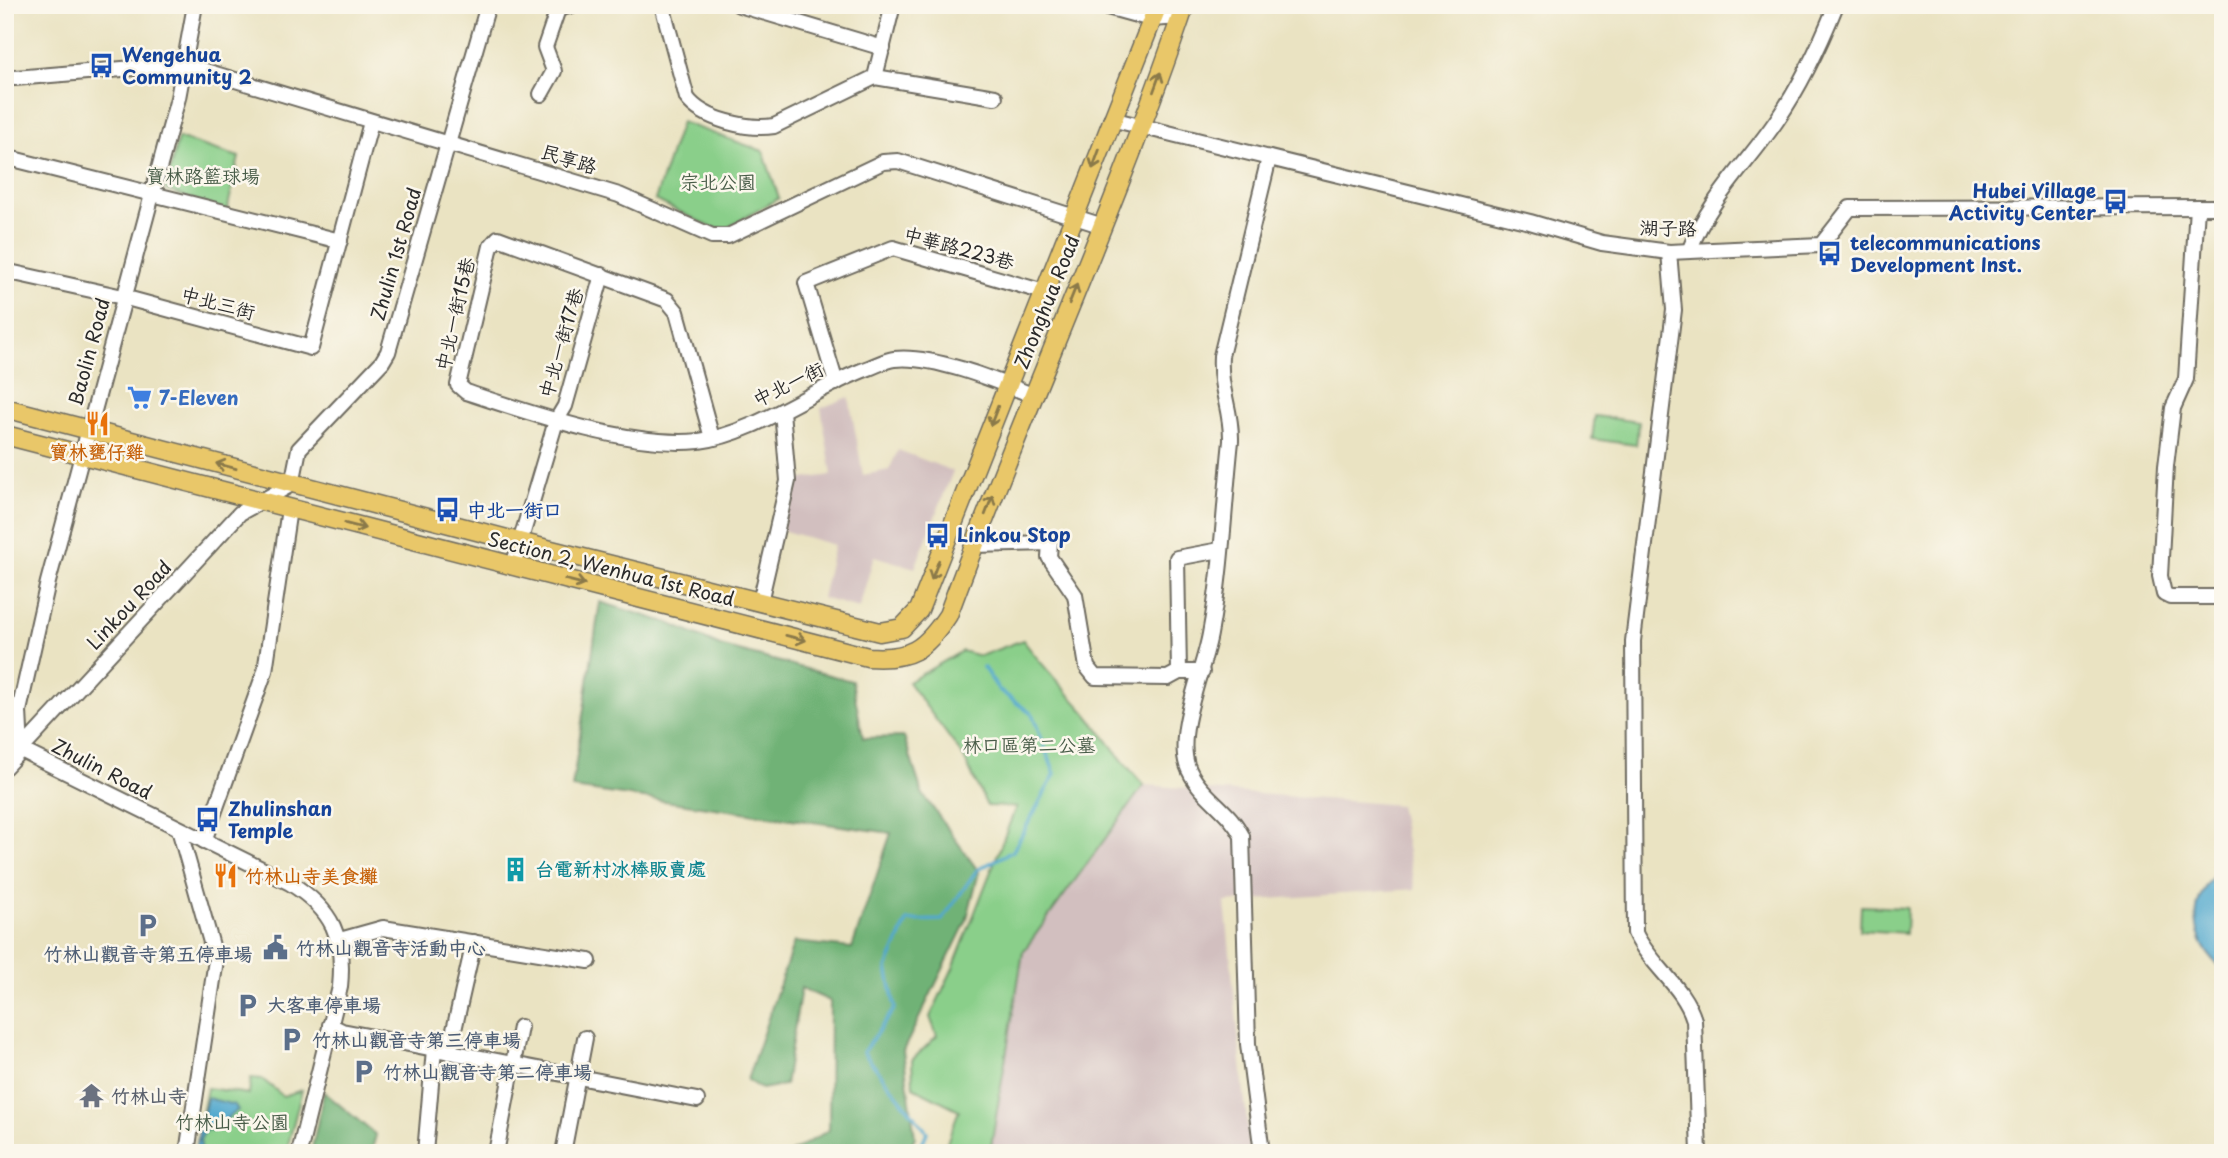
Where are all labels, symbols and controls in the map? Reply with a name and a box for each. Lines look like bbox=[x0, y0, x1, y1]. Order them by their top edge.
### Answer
place label: Wengehua Community 2 bbox=[122, 40, 252, 90]
bus stop icon: Wengehua Community 2 bbox=[88, 52, 116, 80]
one-way arrow bbox=[1152, 72, 1164, 94]
street label: 民享路 bbox=[538, 136, 601, 180]
one-way arrow bbox=[1089, 148, 1101, 170]
park label: 寶林路籃球場 bbox=[146, 161, 260, 189]
park label: 宗北公園 bbox=[680, 167, 756, 195]
place label: Hubei Village Activity Center bbox=[1948, 176, 2096, 226]
street label: Zhulin 1st Road bbox=[363, 184, 427, 323]
bus stop icon: Hubei Village Activity Center bbox=[2102, 188, 2130, 216]
street label: 湖子路 bbox=[1639, 213, 1697, 241]
street label: 中華路223巷 bbox=[901, 219, 1018, 275]
place label: telecommunications Development Inst. bbox=[1850, 228, 2041, 278]
street label: Zhonghua Road bbox=[1006, 230, 1086, 373]
bus stop icon: telecommunications Development Inst. bbox=[1816, 240, 1844, 268]
street label: 中北一街15巷 bbox=[427, 254, 481, 373]
street label: 中北三街 bbox=[178, 279, 259, 325]
one-way arrow bbox=[1067, 283, 1080, 305]
street label: 中北一街17巷 bbox=[531, 284, 589, 401]
street label: Baolin Road bbox=[60, 295, 116, 409]
street label: 中北一街 bbox=[747, 354, 828, 412]
place label: 7-Eleven bbox=[159, 383, 239, 411]
supermarket icon: 7-Eleven bbox=[125, 384, 153, 412]
one-way arrow bbox=[987, 405, 999, 427]
restaurant icon: 寶林甕仔雞 bbox=[83, 410, 111, 438]
place label: 寶林甕仔雞 bbox=[49, 437, 145, 465]
one-way arrow bbox=[215, 459, 238, 472]
place label: 中北一街口 bbox=[467, 495, 562, 523]
one-way arrow bbox=[984, 495, 997, 517]
bus stop icon: 中北一街口 bbox=[433, 496, 461, 524]
one-way arrow bbox=[343, 520, 366, 533]
place label: Linkou Stop bbox=[957, 520, 1071, 548]
bus stop icon: Linkou Stop bbox=[923, 521, 951, 549]
street label: Section 2, Wenhua 1st Road bbox=[485, 524, 738, 612]
street label: Linkou Road bbox=[79, 553, 177, 655]
one-way arrow bbox=[928, 558, 940, 580]
one-way arrow bbox=[563, 576, 586, 589]
one-way arrow bbox=[784, 632, 806, 645]
park label: 林口區第二公墓 bbox=[962, 730, 1096, 758]
street label: Zhulin Road bbox=[47, 731, 157, 805]
place label: Zhulinshan Temple bbox=[228, 794, 332, 844]
bus stop icon: Zhulinshan Temple bbox=[194, 806, 222, 834]
place label: 台電新村冰棒販賣處 bbox=[535, 854, 706, 882]
building icon: 台電新村冰棒販賣處 bbox=[501, 855, 529, 883]
place label: 竹林山寺美食攤 bbox=[245, 861, 378, 889]
restaurant icon: 竹林山寺美食攤 bbox=[211, 862, 239, 890]
parking icon: 竹林山觀音寺第五停車場 bbox=[134, 912, 162, 940]
place label: 竹林山觀音寺活動中心 bbox=[296, 933, 486, 961]
public building icon: 竹林山觀音寺活動中心 bbox=[262, 934, 290, 962]
place label: 竹林山觀音寺第五停車場 bbox=[43, 939, 253, 967]
place label: 大客車停車場 bbox=[267, 990, 381, 1018]
parking icon: 大客車停車場 bbox=[233, 991, 261, 1019]
place label: 竹林山觀音寺第三停車場 bbox=[312, 1025, 521, 1053]
parking icon: 竹林山觀音寺第三停車場 bbox=[278, 1026, 306, 1054]
place label: 竹林山觀音寺第二停車場 bbox=[383, 1057, 592, 1085]
parking icon: 竹林山觀音寺第二停車場 bbox=[349, 1058, 377, 1086]
place label: 竹林山寺 bbox=[111, 1081, 187, 1109]
temple icon: 竹林山寺 bbox=[77, 1082, 105, 1110]
park label: 竹林山寺公園 bbox=[175, 1107, 289, 1135]

